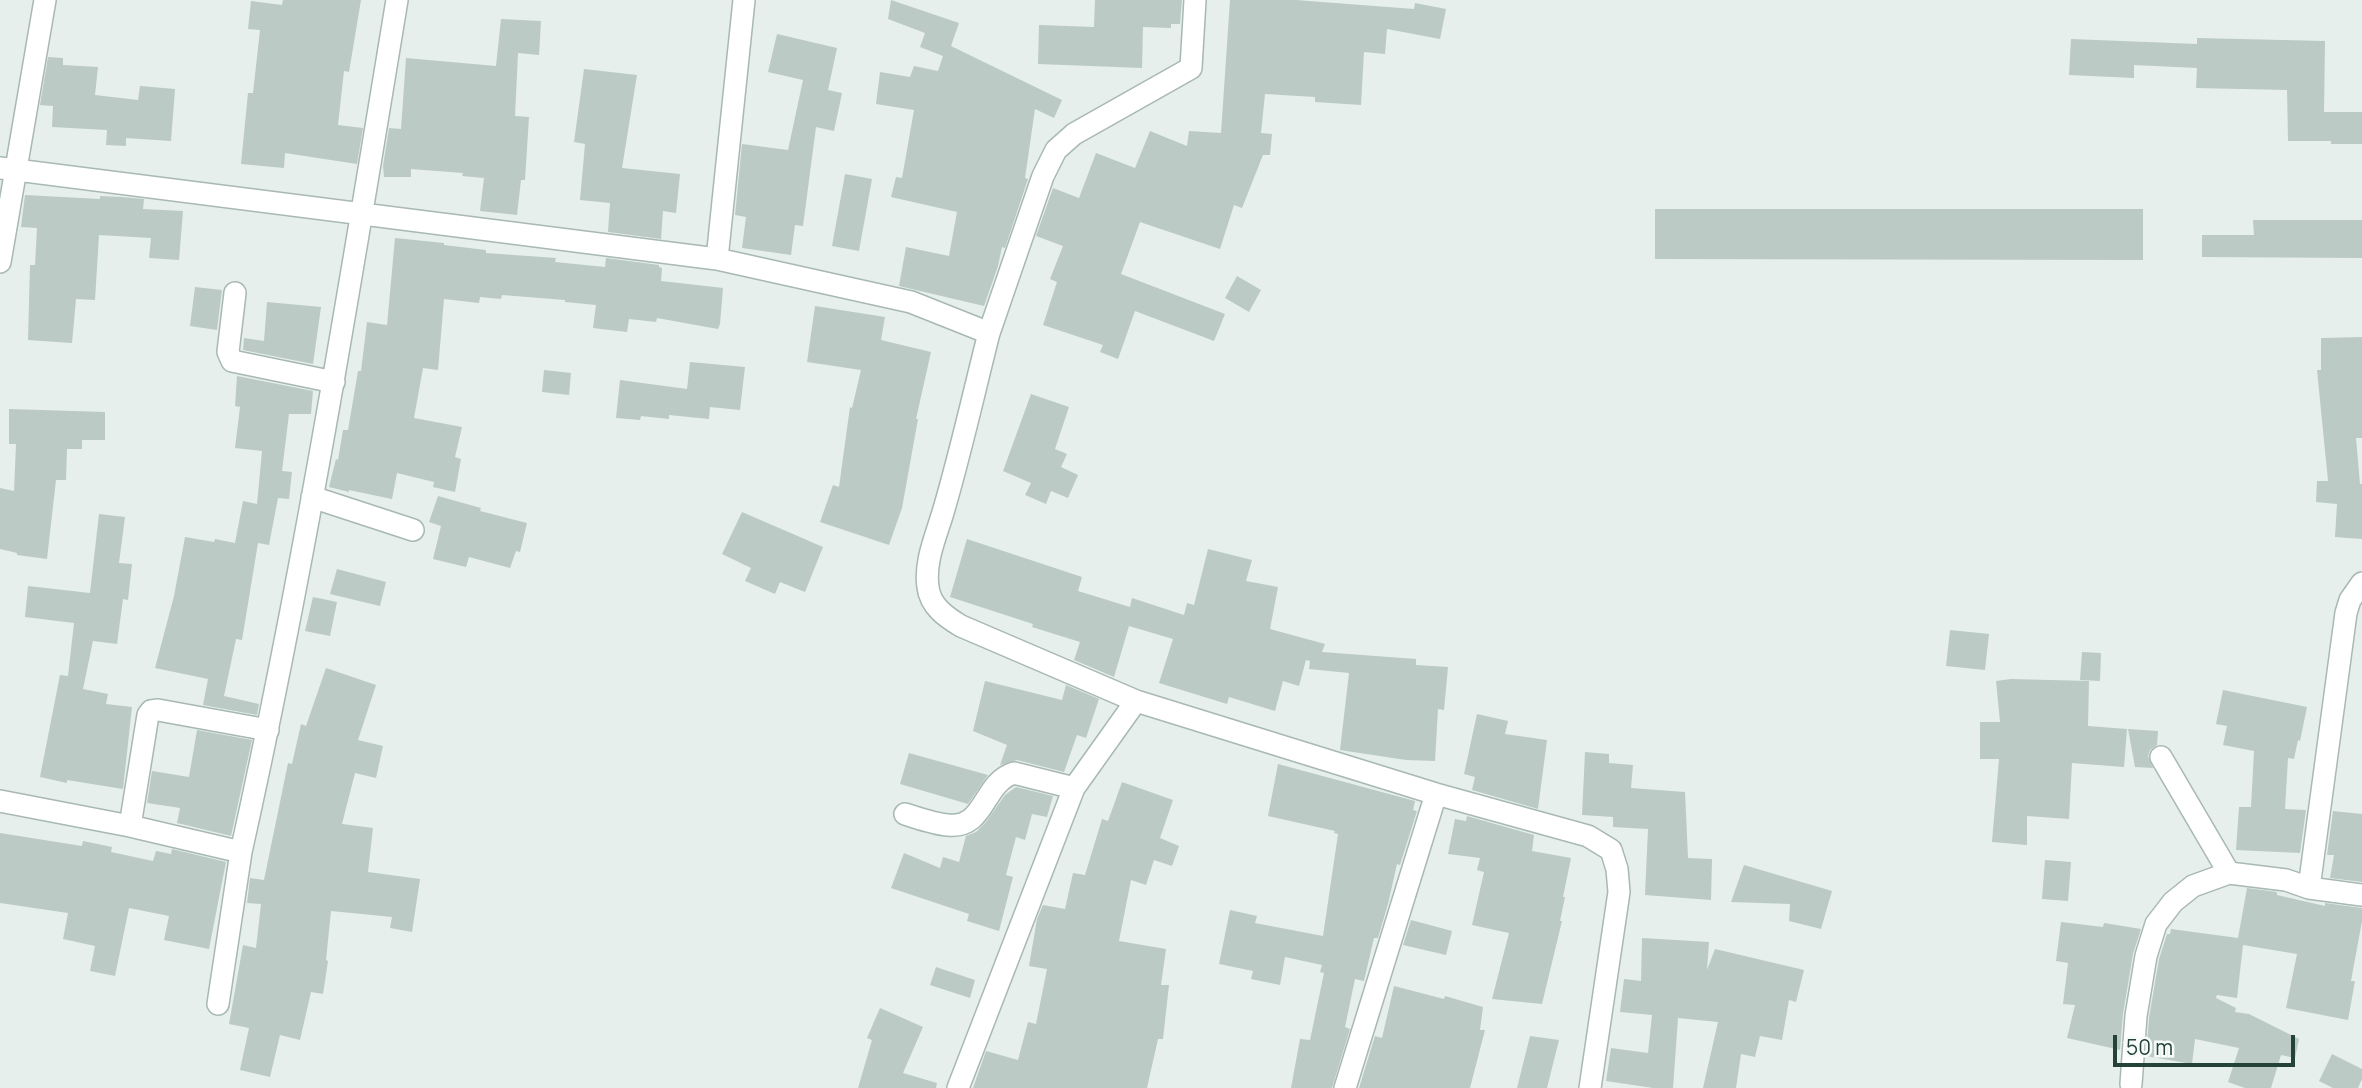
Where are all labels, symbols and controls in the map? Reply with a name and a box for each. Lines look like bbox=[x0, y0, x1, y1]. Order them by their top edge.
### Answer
scale bar bbox=[2117, 1021, 2299, 1066]
text: 50 m bbox=[2126, 1033, 2173, 1061]

